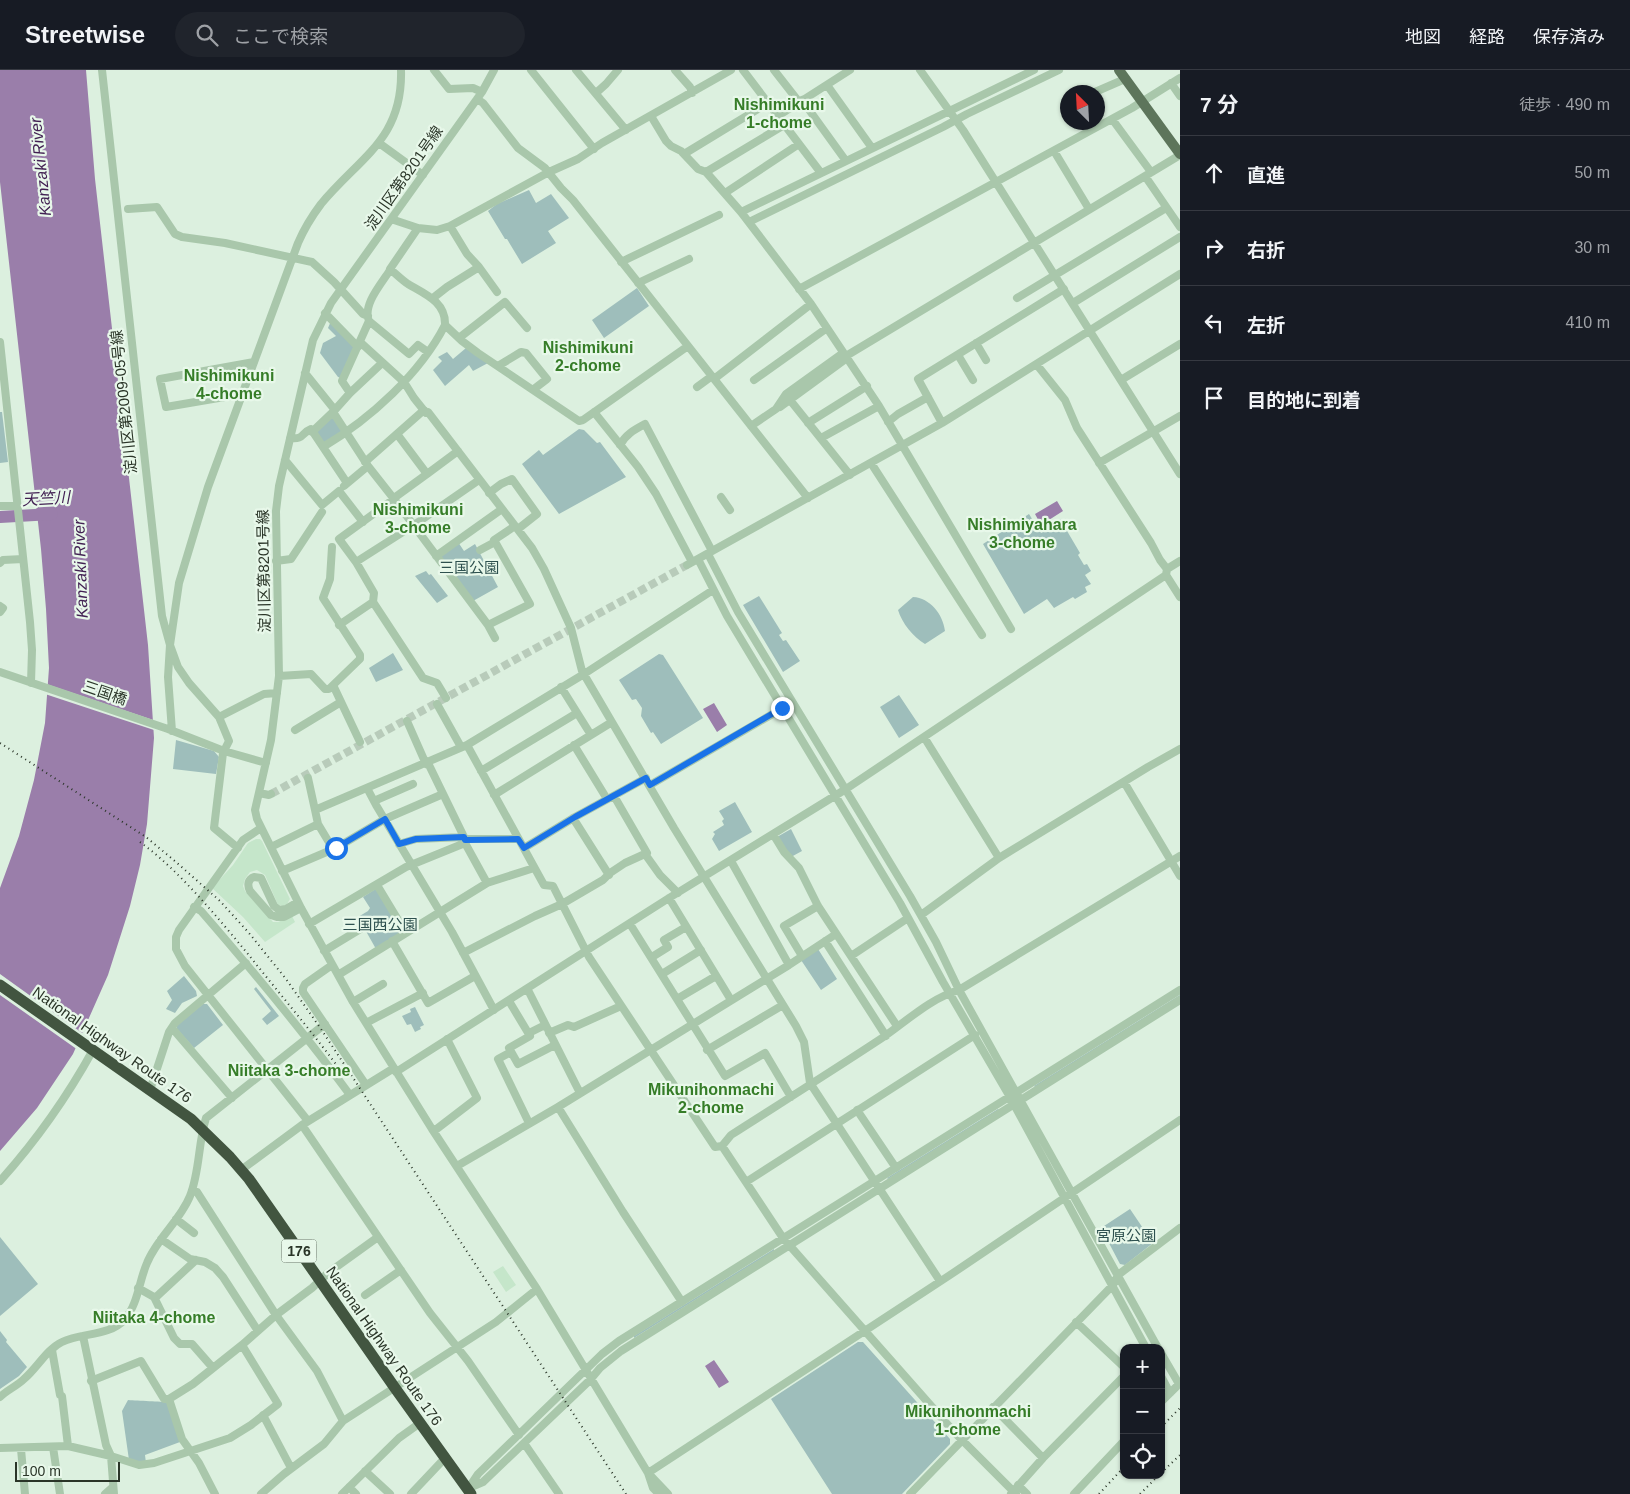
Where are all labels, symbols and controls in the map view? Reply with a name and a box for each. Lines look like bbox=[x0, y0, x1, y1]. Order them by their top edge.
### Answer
search box bbox=[175, 12, 525, 57]
text: Streetwise bbox=[25, 21, 145, 48]
icon: search bbox=[193, 21, 221, 49]
text: ここで検索 bbox=[233, 26, 328, 47]
text: 地図 bbox=[1405, 27, 1441, 47]
text: 経路 bbox=[1469, 27, 1505, 47]
text: 保存済み bbox=[1533, 27, 1605, 47]
north arrow bbox=[1060, 85, 1105, 130]
text: 7 分 bbox=[1200, 93, 1239, 116]
district label: Nishimikuni 1-chome bbox=[734, 96, 824, 131]
text: 徒歩 · 490 m bbox=[1519, 96, 1610, 113]
water label: Kanzaki River bbox=[27, 116, 54, 217]
street label: 淀川区第8201号線 bbox=[361, 122, 446, 233]
icon: ahead bbox=[1200, 159, 1228, 187]
text: 50 m bbox=[1574, 164, 1610, 181]
text: 直進 bbox=[1247, 165, 1285, 186]
icon: right bbox=[1200, 234, 1228, 262]
text: 30 m bbox=[1574, 239, 1610, 256]
text: 右折 bbox=[1247, 240, 1285, 261]
icon: left bbox=[1200, 309, 1228, 337]
text: 410 m bbox=[1566, 314, 1610, 331]
text: 左折 bbox=[1247, 315, 1285, 336]
street label: 淀川区第2009-05号線 bbox=[107, 329, 140, 475]
district label: Nishimikuni 2-chome bbox=[543, 339, 633, 374]
district label: Nishimikuni 4-chome bbox=[184, 367, 274, 402]
icon: arrive bbox=[1200, 384, 1228, 412]
text: 目的地に到着 bbox=[1247, 390, 1361, 411]
water label: 天竺川 bbox=[22, 489, 72, 508]
district label: Nishimikuni 3-chome bbox=[373, 501, 463, 536]
street label: 淀川区第8201号線 bbox=[254, 509, 273, 633]
district label: Nishimiyahara 3-chome bbox=[967, 516, 1077, 551]
water label: Kanzaki River bbox=[70, 519, 91, 619]
park label: 三国公園 bbox=[439, 559, 499, 576]
street label: 三国橋 bbox=[81, 677, 129, 708]
route end bbox=[771, 697, 794, 720]
route start bbox=[325, 837, 348, 860]
park label: 三国西公園 bbox=[342, 916, 418, 933]
street label: National Highway Route 176 bbox=[30, 983, 195, 1106]
district label: Niitaka 3-chome bbox=[228, 1062, 350, 1079]
district label: Mikunihonmachi 2-chome bbox=[648, 1081, 774, 1116]
park label: 宮原公園 bbox=[1096, 1227, 1156, 1244]
road number: 176 bbox=[282, 1240, 316, 1262]
street label: National Highway Route 176 bbox=[323, 1263, 446, 1428]
district label: Niitaka 4-chome bbox=[93, 1309, 215, 1326]
map controls bbox=[1120, 1344, 1165, 1479]
button: + bbox=[1120, 1344, 1165, 1389]
button: − bbox=[1120, 1389, 1165, 1434]
district label: Mikunihonmachi 1-chome bbox=[905, 1403, 1031, 1438]
button: locate bbox=[1120, 1434, 1165, 1479]
scale bar bbox=[15, 1459, 120, 1482]
text: 100 m bbox=[22, 1463, 61, 1479]

